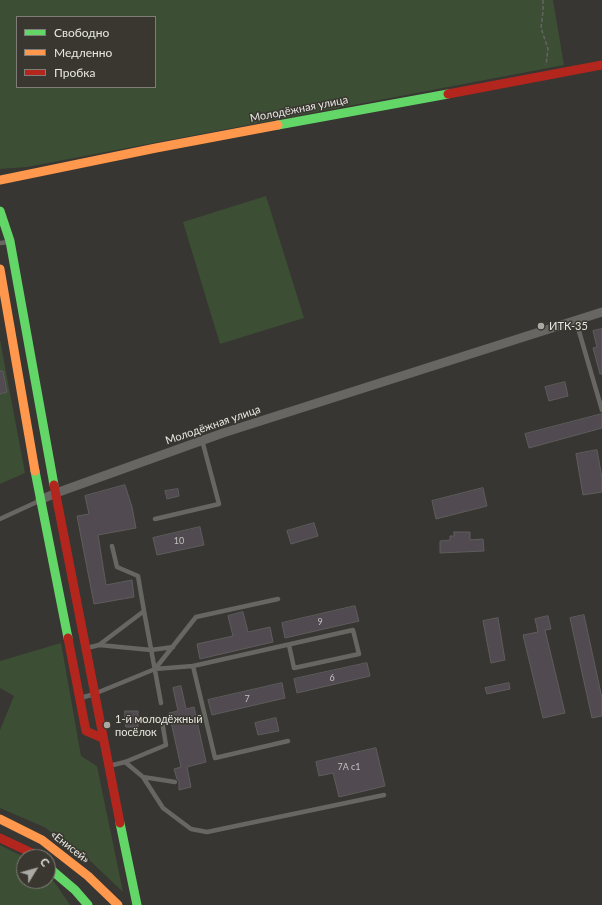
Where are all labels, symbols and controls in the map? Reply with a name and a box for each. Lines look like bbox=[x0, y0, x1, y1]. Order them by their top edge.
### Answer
legend bbox=[16, 16, 156, 88]
text: Свободно bbox=[54, 25, 109, 40]
text: Медленно bbox=[54, 45, 112, 60]
text: Пробка bbox=[54, 65, 95, 80]
street label: Молодёжная улица bbox=[249, 93, 349, 125]
place label: ИТК-35 bbox=[549, 319, 588, 333]
marker: ИТК-35 bbox=[536, 321, 546, 331]
street label: Молодёжная улица bbox=[164, 403, 262, 447]
house number: 10 bbox=[174, 536, 184, 546]
house number: 9 bbox=[317, 617, 323, 627]
house number: 6 bbox=[329, 673, 335, 683]
house number: 7 bbox=[244, 694, 250, 704]
place label: 1-й молодёжный посёлок bbox=[115, 712, 203, 738]
marker: 1-й молодёжный посёлок bbox=[102, 720, 112, 730]
house number: 7А с1 bbox=[337, 762, 361, 772]
street label: «Енисей» bbox=[48, 828, 92, 866]
north arrow bbox=[16, 849, 56, 889]
text: С bbox=[38, 855, 53, 869]

